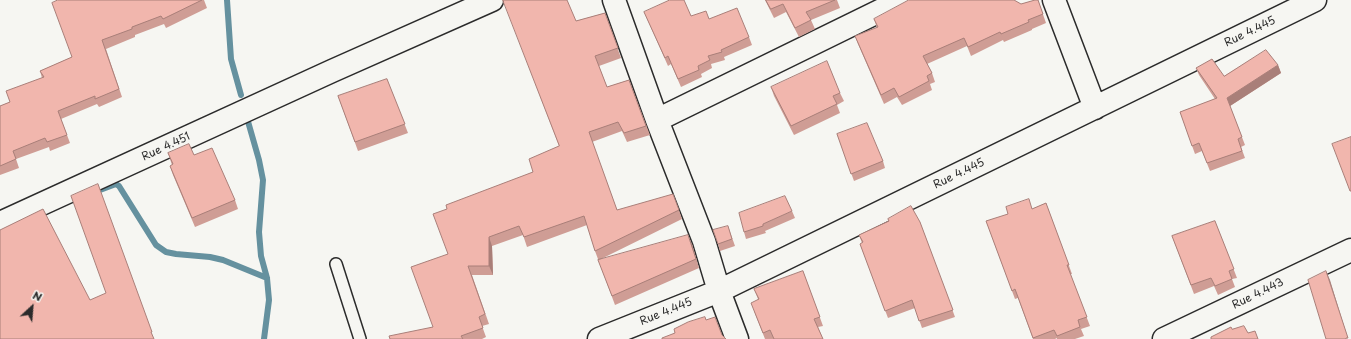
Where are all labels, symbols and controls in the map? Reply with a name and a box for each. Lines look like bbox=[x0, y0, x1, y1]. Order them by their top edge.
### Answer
street label: Rue 4.445 bbox=[1222, 14, 1278, 50]
street label: Rue 4.451 bbox=[140, 130, 192, 164]
street label: Rue 4.445 bbox=[931, 156, 987, 192]
street label: Rue 4.443 bbox=[1230, 276, 1286, 312]
text: N bbox=[30, 286, 45, 305]
north arrow bbox=[12, 287, 52, 327]
street label: Rue 4.445 bbox=[638, 296, 694, 328]

